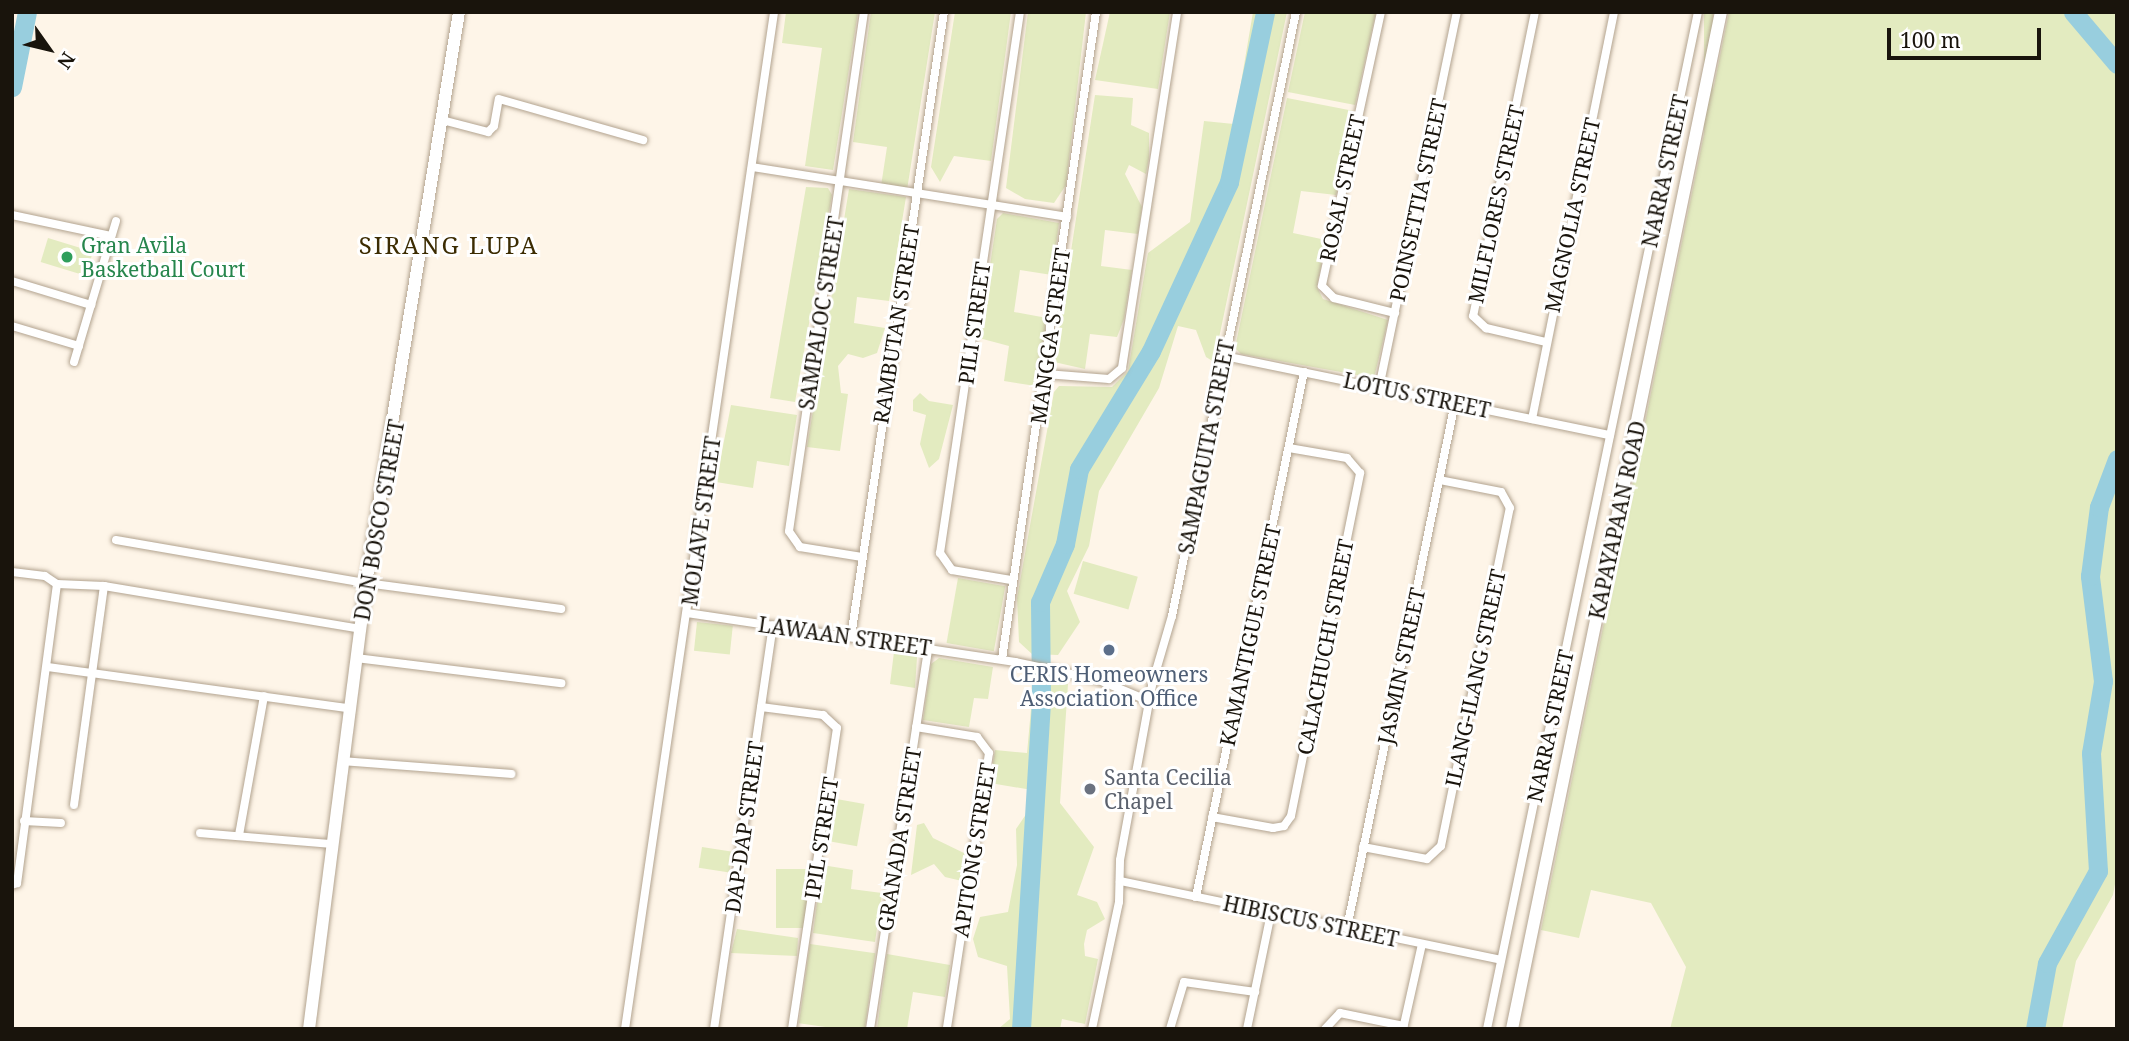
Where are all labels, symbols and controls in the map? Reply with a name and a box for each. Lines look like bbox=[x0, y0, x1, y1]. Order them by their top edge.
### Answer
north arrow bbox=[14, 14, 84, 84]
scale bar bbox=[1891, 14, 2045, 58]
text: 100 m bbox=[1900, 26, 1961, 54]
text: N bbox=[51, 47, 81, 74]
street label: NARRA STREET bbox=[1637, 92, 1693, 250]
street label: POINSETTIA STREET bbox=[1384, 96, 1452, 304]
street label: MILFLORES STREET bbox=[1463, 103, 1529, 305]
street label: ROSAL STREET bbox=[1314, 112, 1370, 264]
street label: MAGNOLIA STREET bbox=[1539, 115, 1605, 315]
street label: SAMPALOC STREET bbox=[793, 214, 849, 412]
street label: RAMBUTAN STREET bbox=[868, 222, 924, 426]
district label: SIRANG LUPA bbox=[360, 231, 538, 259]
place label: Gran Avila Basketball Court bbox=[81, 232, 245, 282]
street label: MANGGA STREET bbox=[1025, 246, 1075, 426]
marker: Gran Avila Basketball Court bbox=[59, 249, 75, 265]
street label: PILI STREET bbox=[953, 260, 995, 386]
street label: SAMPAGUITA STREET bbox=[1173, 338, 1239, 556]
street label: LOTUS STREET bbox=[1341, 367, 1493, 423]
street label: DON BOSCO STREET bbox=[349, 418, 409, 622]
street label: KAPAYAPAAN ROAD bbox=[1584, 418, 1650, 622]
street label: MOLAVE STREET bbox=[677, 435, 725, 607]
street label: KAMANTIGUE STREET bbox=[1214, 522, 1286, 748]
street label: CALACHUCHI STREET bbox=[1292, 537, 1358, 757]
street label: ILANG-ILANG STREET bbox=[1440, 567, 1510, 789]
street label: JASMIN STREET bbox=[1372, 585, 1430, 747]
street label: LAWAAN STREET bbox=[757, 611, 933, 661]
marker: CERIS Homeowners Association Office bbox=[1101, 642, 1117, 658]
street label: NARRA STREET bbox=[1522, 647, 1578, 805]
place label: CERIS Homeowners Association Office bbox=[1010, 661, 1208, 711]
street label: DAP-DAP STREET bbox=[719, 739, 769, 915]
street label: GRANADA STREET bbox=[872, 745, 926, 933]
street label: APITONG STREET bbox=[948, 761, 1000, 939]
place label: Santa Cecilia Chapel bbox=[1104, 764, 1232, 814]
street label: IPIL STREET bbox=[799, 775, 843, 901]
marker: Santa Cecilia Chapel bbox=[1082, 781, 1098, 797]
street label: HIBISCUS STREET bbox=[1221, 890, 1401, 952]

